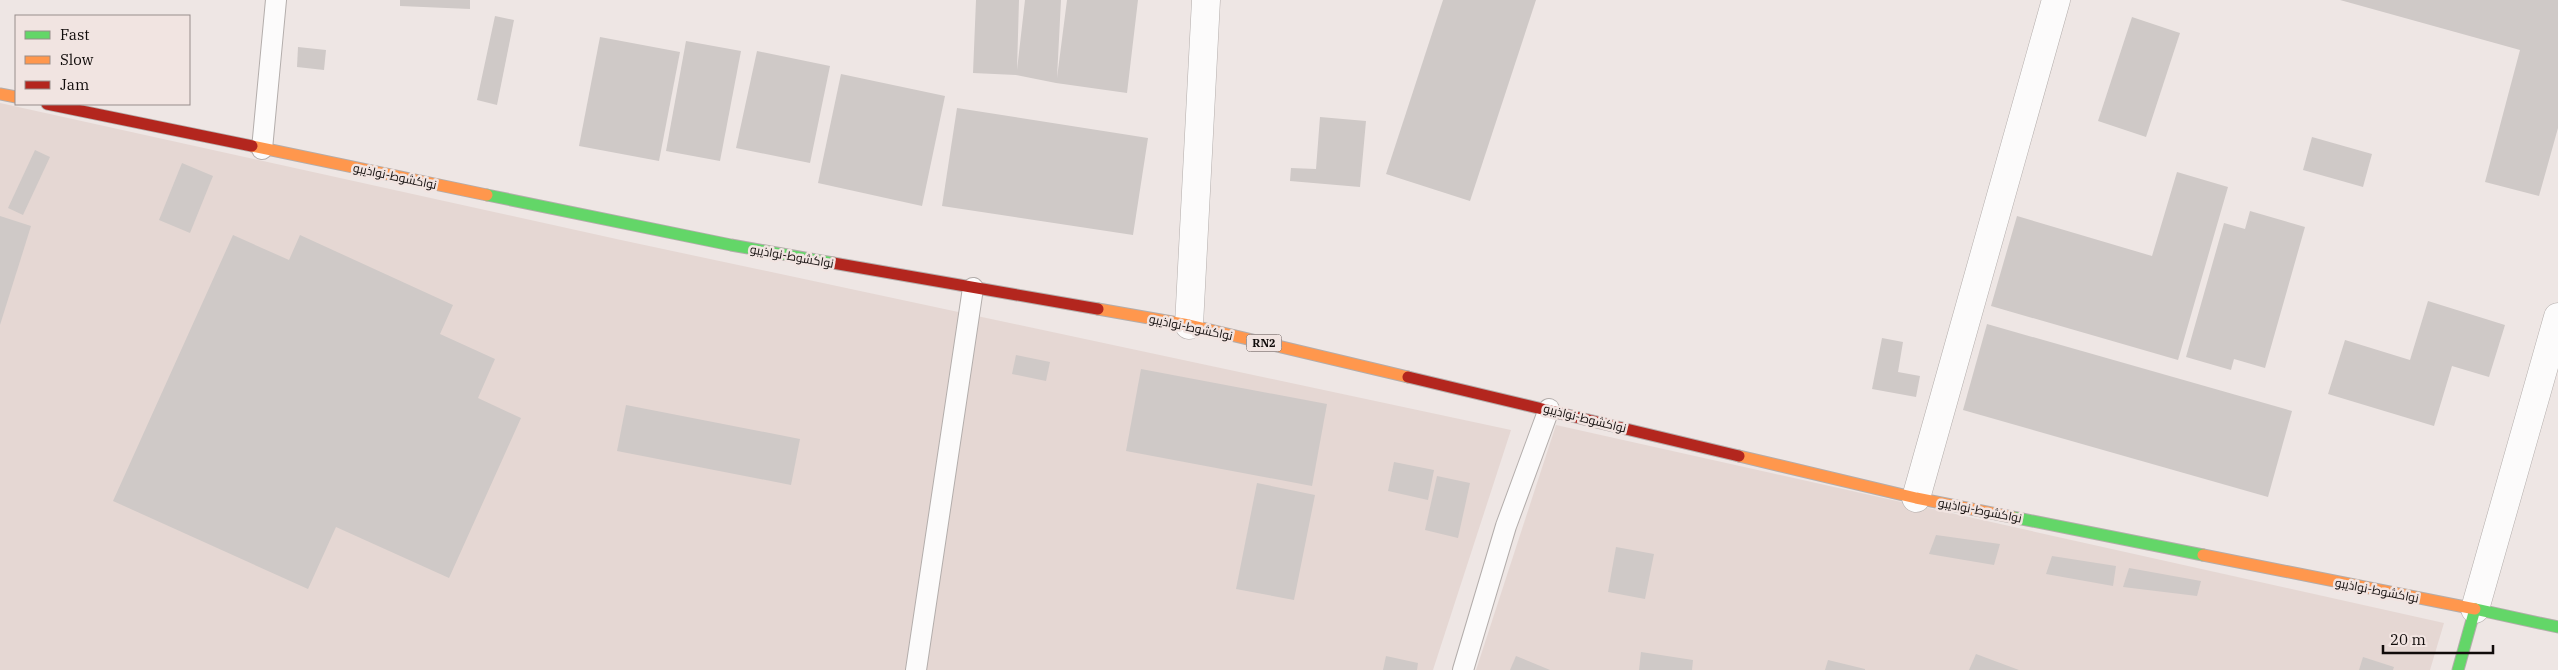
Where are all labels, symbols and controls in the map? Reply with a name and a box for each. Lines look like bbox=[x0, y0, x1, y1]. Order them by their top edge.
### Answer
legend bbox=[15, 15, 190, 105]
text: Fast bbox=[60, 25, 90, 44]
text: Slow bbox=[60, 50, 94, 69]
text: Jam bbox=[60, 75, 89, 94]
street label: نواكشوط-نواذيبو bbox=[352, 160, 438, 192]
street label: نواكشوط-نواذيبو bbox=[749, 241, 835, 271]
street label: نواكشوط-نواذيبو bbox=[1148, 311, 1234, 343]
road number: RN2 bbox=[1246, 334, 1282, 352]
street label: نواكشوط-نواذيبو bbox=[1542, 400, 1628, 436]
street label: نواكشوط-نواذيبو bbox=[1937, 495, 2023, 525]
street label: نواكشوط-نواذيبو bbox=[2334, 575, 2420, 605]
scale bar bbox=[2383, 622, 2493, 654]
text: 20 m bbox=[2390, 630, 2426, 649]

